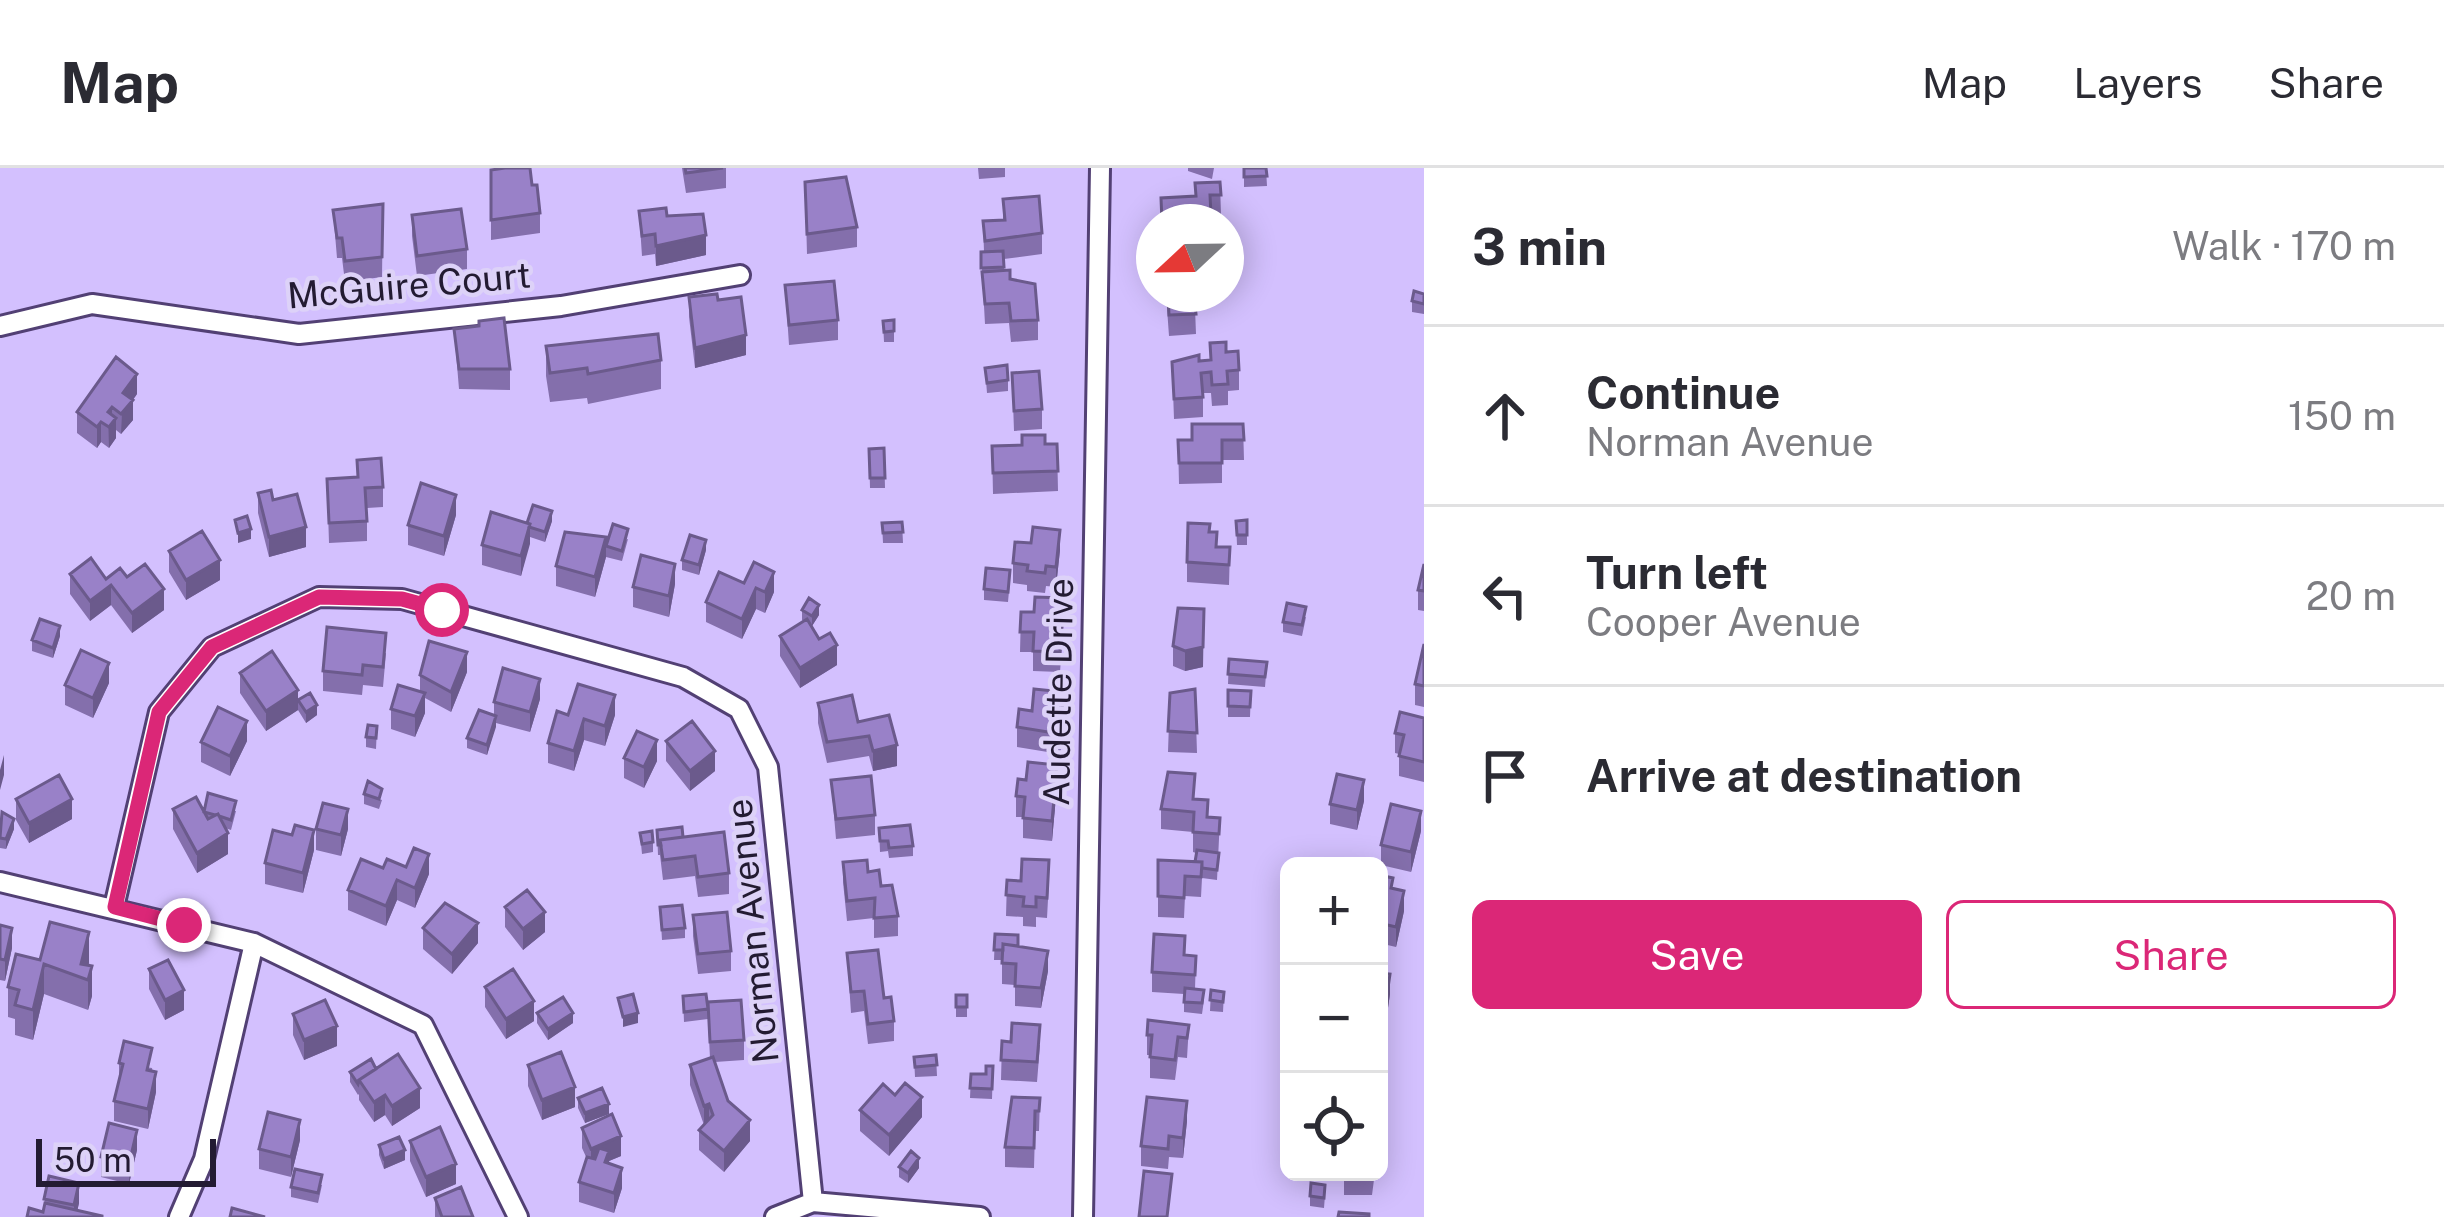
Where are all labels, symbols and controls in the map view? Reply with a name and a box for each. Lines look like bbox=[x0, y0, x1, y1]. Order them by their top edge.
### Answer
text: Map bbox=[60, 49, 179, 116]
text: Map bbox=[1922, 58, 2007, 107]
text: Layers bbox=[2073, 58, 2203, 107]
text: Share bbox=[2269, 58, 2384, 107]
north arrow bbox=[1136, 204, 1244, 312]
text: 3 min bbox=[1472, 217, 1607, 276]
text: Walk · 170 m bbox=[2172, 223, 2396, 269]
street label: McGuire Court bbox=[286, 253, 532, 317]
text: Continue bbox=[1586, 366, 1780, 419]
icon: ahead bbox=[1472, 383, 1538, 449]
text: 150 m bbox=[2288, 393, 2396, 439]
text: Norman Avenue bbox=[1586, 419, 1874, 465]
text: Turn left bbox=[1586, 546, 1768, 599]
icon: left bbox=[1472, 563, 1538, 629]
text: 20 m bbox=[2306, 573, 2396, 619]
street label: Audette Drive bbox=[1035, 578, 1081, 806]
route start bbox=[415, 583, 469, 637]
text: Cooper Avenue bbox=[1586, 599, 1861, 645]
icon: arrive bbox=[1472, 743, 1538, 809]
text: Arrive at destination bbox=[1586, 749, 2022, 802]
street label: Norman Avenue bbox=[717, 797, 787, 1065]
map controls bbox=[1280, 857, 1388, 1181]
button: + bbox=[1280, 857, 1388, 965]
route end bbox=[157, 898, 211, 952]
button: Save bbox=[1472, 900, 1922, 1009]
button: Share bbox=[1946, 900, 2396, 1009]
button: − bbox=[1280, 965, 1388, 1073]
button: locate bbox=[1280, 1073, 1388, 1181]
scale bar bbox=[36, 1133, 216, 1186]
text: 50 m bbox=[54, 1141, 132, 1179]

